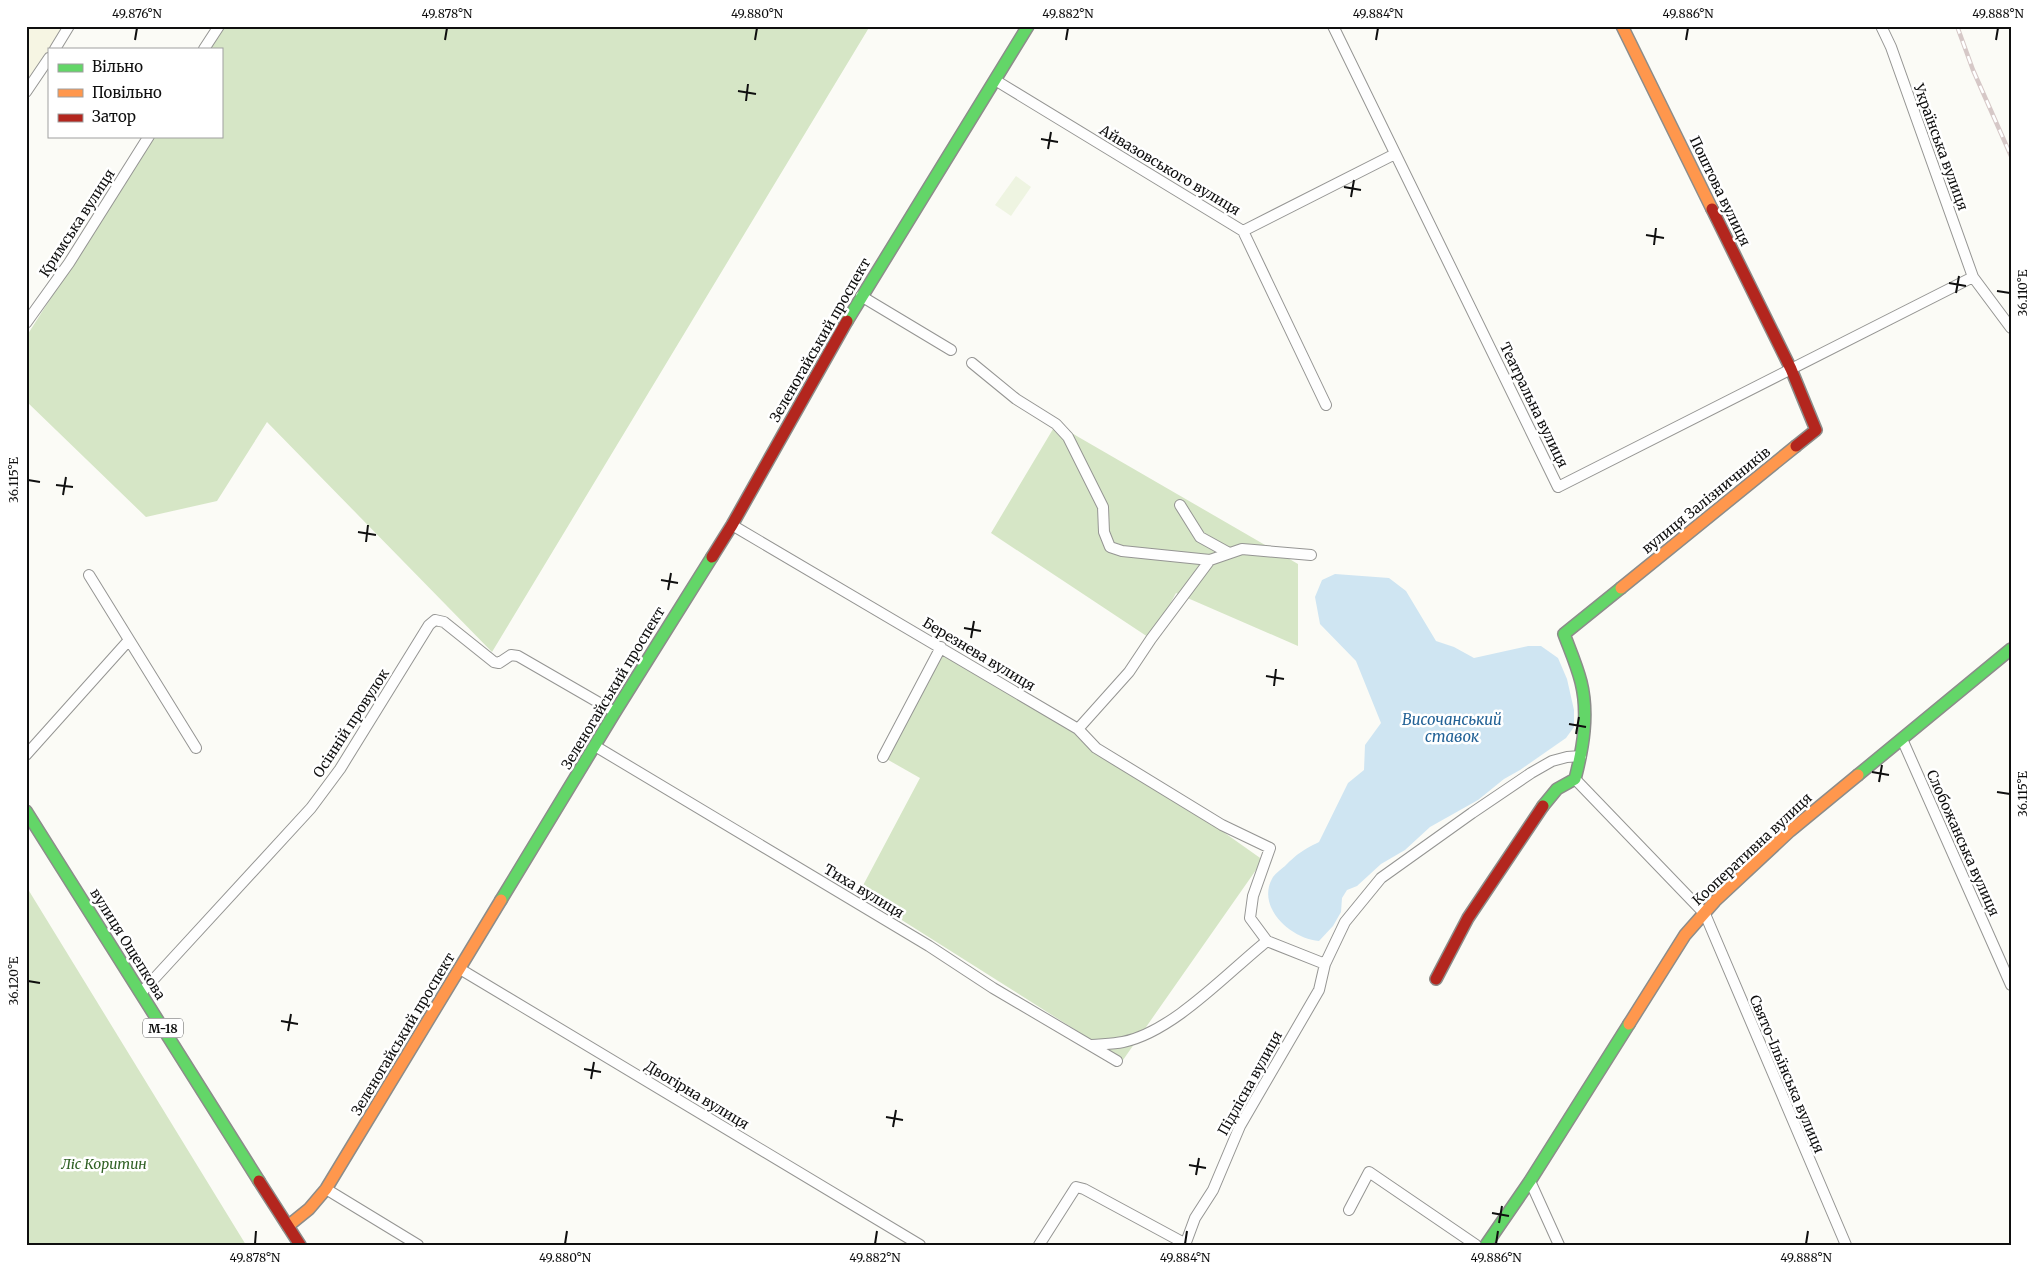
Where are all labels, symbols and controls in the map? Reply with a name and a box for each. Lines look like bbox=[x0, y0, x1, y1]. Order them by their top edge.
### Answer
text: 49.876°N bbox=[112, 6, 163, 21]
text: 49.878°N bbox=[422, 6, 473, 21]
text: 49.880°N bbox=[731, 6, 784, 21]
text: 49.882°N bbox=[1042, 6, 1094, 21]
text: 49.884°N bbox=[1353, 6, 1404, 21]
text: 49.886°N bbox=[1663, 6, 1714, 21]
text: 49.888°N bbox=[1972, 6, 2025, 21]
legend bbox=[48, 48, 222, 138]
text: Вільно bbox=[92, 57, 143, 76]
street label: Українська вулиця bbox=[1909, 80, 1972, 213]
text: Повільно bbox=[92, 83, 162, 102]
text: Затор bbox=[92, 107, 136, 126]
street label: Айвазовського вулиця bbox=[1096, 120, 1244, 219]
street label: Поштова вулиця bbox=[1686, 133, 1754, 249]
street label: Кримська вулиця bbox=[35, 166, 119, 280]
street label: Зеленогайський проспект bbox=[766, 254, 875, 425]
text: 36.110°E bbox=[2015, 269, 2030, 316]
street label: Театральна вулиця bbox=[1496, 339, 1572, 471]
street label: вулиця Залізничників bbox=[1638, 443, 1774, 557]
text: 36.115°E bbox=[6, 457, 21, 503]
street label: Зеленогайський проспект bbox=[557, 603, 669, 773]
street label: Березнева вулиця bbox=[919, 613, 1039, 695]
street label: Осінній провулок bbox=[309, 665, 393, 781]
water label: Височанський ставок bbox=[1402, 710, 1502, 746]
street label: Слобожанська вулиця bbox=[1923, 767, 2003, 919]
text: 36.115°E bbox=[2015, 771, 2030, 817]
street label: Кооперативна вулиця bbox=[1688, 789, 1816, 909]
street label: Тиха вулиця bbox=[821, 860, 907, 922]
street label: вулиця Ощепкова bbox=[86, 885, 170, 1003]
street label: Зеленогайський проспект bbox=[347, 949, 459, 1119]
text: 36.120°E bbox=[6, 956, 21, 1005]
street label: Свято-Ільїнська вулиця bbox=[1746, 992, 1828, 1156]
road number: М-18 bbox=[143, 1018, 183, 1038]
street label: Підлісна вулиця bbox=[1214, 1028, 1286, 1138]
street label: Двогірна вулиця bbox=[642, 1057, 752, 1133]
park label: Ліс Коритин bbox=[60, 1155, 147, 1173]
text: 49.878°N bbox=[230, 1250, 281, 1265]
text: 49.880°N bbox=[539, 1250, 592, 1265]
text: 49.882°N bbox=[849, 1250, 901, 1265]
text: 49.884°N bbox=[1160, 1250, 1211, 1265]
text: 49.886°N bbox=[1471, 1250, 1522, 1265]
text: 49.888°N bbox=[1780, 1250, 1833, 1265]

